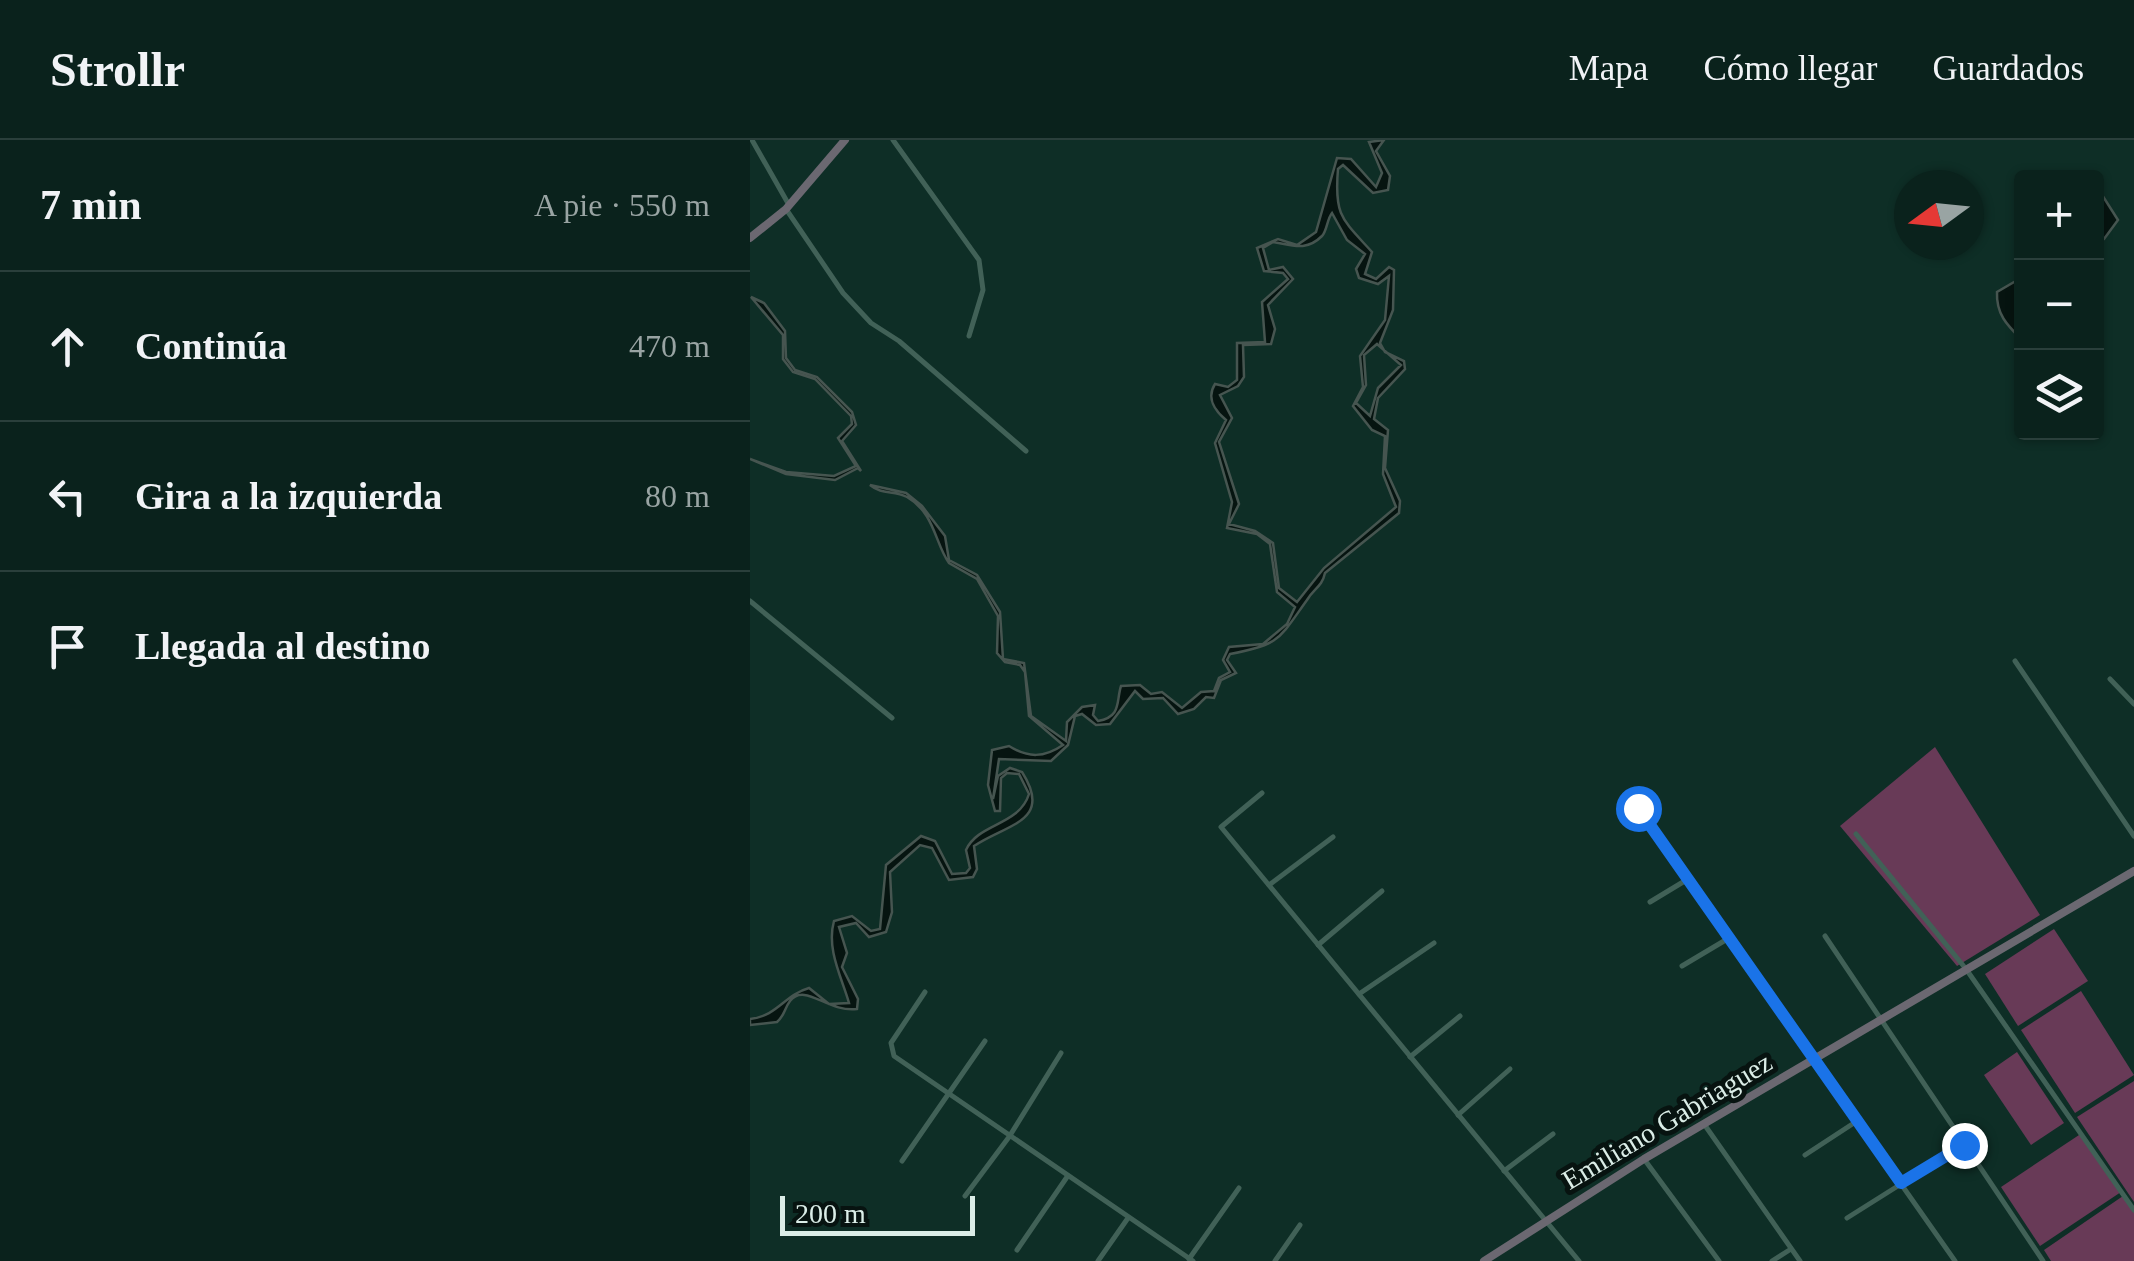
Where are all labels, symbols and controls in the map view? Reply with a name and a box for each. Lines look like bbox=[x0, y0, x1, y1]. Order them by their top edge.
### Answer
text: Strollr bbox=[50, 43, 185, 96]
text: Mapa bbox=[1569, 49, 1648, 88]
text: Cómo llegar bbox=[1703, 49, 1877, 88]
text: Guardados bbox=[1932, 49, 2084, 88]
north arrow bbox=[1894, 170, 1984, 260]
map controls bbox=[2014, 170, 2104, 440]
button: + bbox=[2014, 170, 2104, 260]
text: 7 min bbox=[40, 182, 142, 228]
text: A pie · 550 m bbox=[534, 187, 710, 223]
button: − bbox=[2014, 260, 2104, 350]
icon: ahead bbox=[40, 319, 95, 374]
text: Continúa bbox=[135, 325, 287, 367]
text: 470 m bbox=[629, 328, 710, 364]
button: layers bbox=[2014, 350, 2104, 440]
icon: left bbox=[40, 469, 95, 524]
text: Gira a la izquierda bbox=[135, 475, 442, 517]
text: 80 m bbox=[645, 478, 710, 514]
icon: arrive bbox=[40, 619, 95, 674]
text: Llegada al destino bbox=[135, 625, 431, 667]
route start bbox=[1616, 786, 1662, 832]
street label: Emiliano Gabriaguez bbox=[1557, 1046, 1777, 1196]
route end bbox=[1942, 1123, 1988, 1169]
scale bar bbox=[780, 1191, 975, 1236]
text: 200 m bbox=[795, 1198, 866, 1229]

